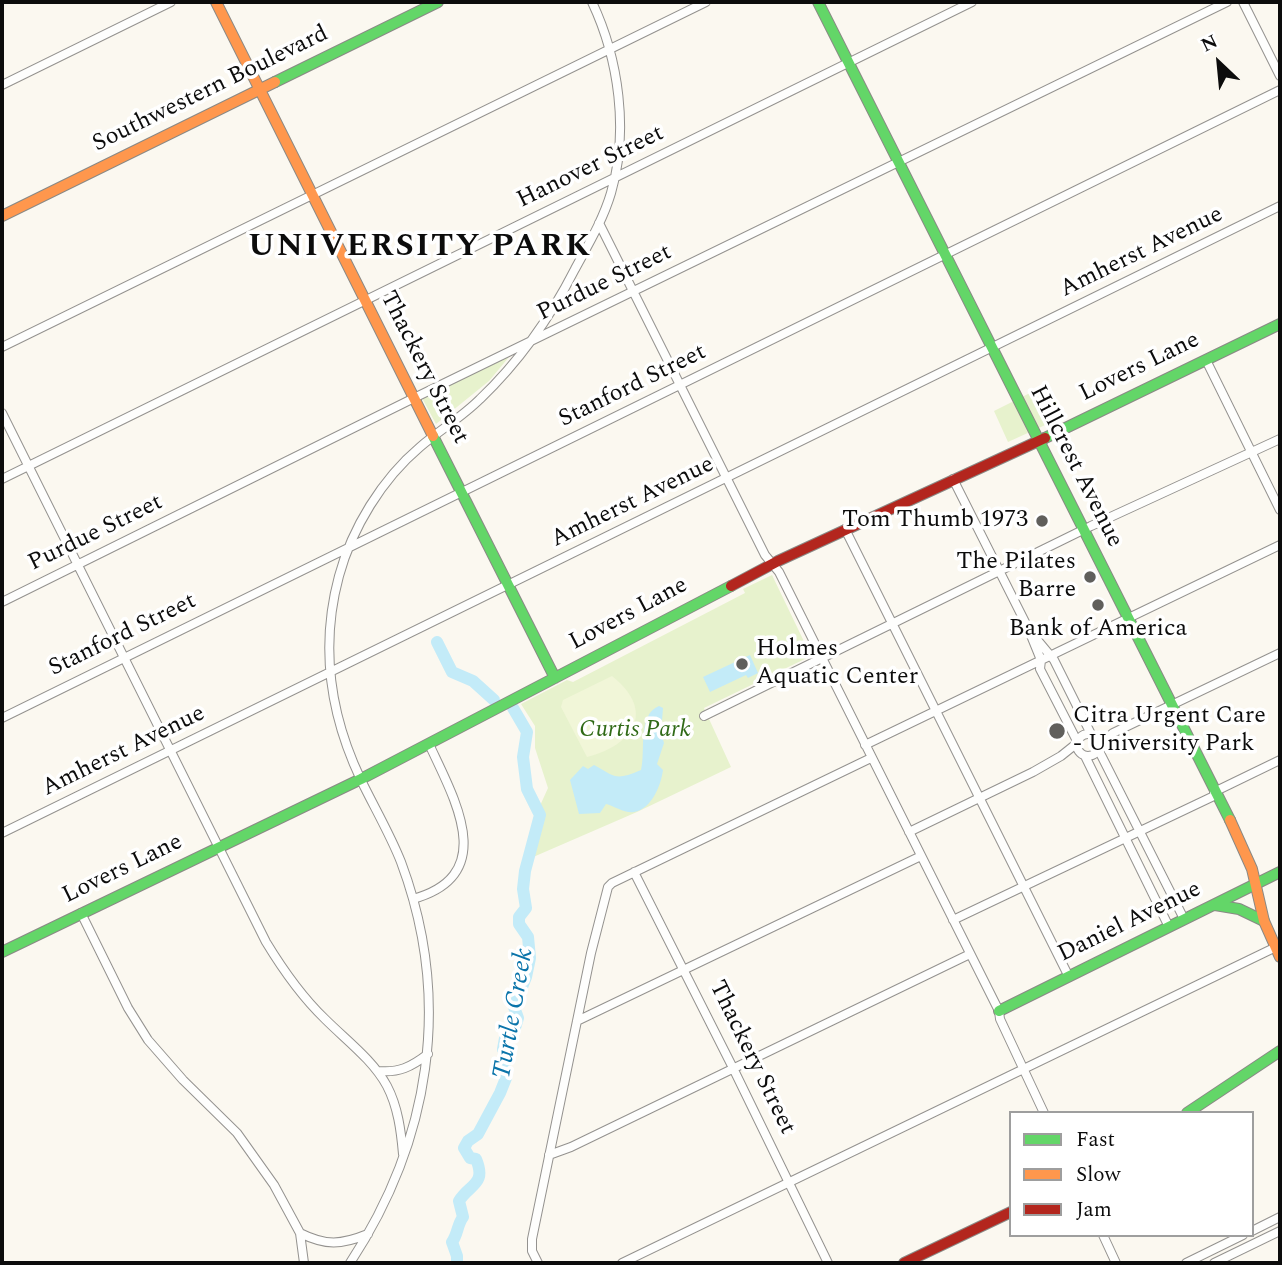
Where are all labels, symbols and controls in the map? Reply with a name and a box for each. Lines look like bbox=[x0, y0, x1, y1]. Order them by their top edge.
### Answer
street label: Southwestern Boulevard bbox=[88, 20, 334, 160]
text: N bbox=[1196, 27, 1223, 60]
north arrow bbox=[1184, 28, 1254, 98]
street label: Hanover Street bbox=[513, 120, 669, 216]
street label: Amherst Avenue bbox=[1056, 201, 1228, 305]
district label: UNIVERSITY PARK bbox=[250, 230, 590, 268]
street label: Purdue Street bbox=[533, 239, 677, 329]
street label: Thackery Street bbox=[372, 287, 474, 449]
street label: Lovers Lane bbox=[1075, 327, 1205, 409]
street label: Stanford Street bbox=[555, 339, 711, 435]
street label: Hillcrest Avenue bbox=[1022, 381, 1128, 553]
street label: Amherst Avenue bbox=[547, 451, 719, 555]
street label: Purdue Street bbox=[24, 489, 168, 579]
place label: Tom Thumb 1973 bbox=[842, 507, 1028, 535]
marker: Tom Thumb 1973 bbox=[1034, 513, 1050, 529]
place label: The Pilates Barre bbox=[956, 549, 1076, 605]
marker: The Pilates Barre bbox=[1082, 569, 1098, 585]
street label: Lovers Lane bbox=[565, 572, 693, 658]
street label: Stanford Street bbox=[45, 588, 201, 684]
marker: Bank of America bbox=[1090, 597, 1106, 613]
place label: Bank of America bbox=[1009, 616, 1187, 644]
place label: Holmes Aquatic Center bbox=[756, 636, 918, 692]
marker: Holmes Aquatic Center bbox=[734, 656, 750, 672]
street label: Amherst Avenue bbox=[38, 700, 210, 804]
place label: Citra Urgent Care - University Park bbox=[1073, 703, 1266, 759]
park label: Curtis Park bbox=[579, 717, 691, 745]
marker: Citra Urgent Care - University Park bbox=[1047, 721, 1067, 741]
street label: Lovers Lane bbox=[58, 829, 188, 911]
street label: Daniel Avenue bbox=[1054, 876, 1206, 970]
water label: Turtle Creek bbox=[488, 946, 542, 1082]
street label: Thackery Street bbox=[701, 976, 801, 1140]
legend bbox=[1009, 1111, 1254, 1237]
text: Fast bbox=[1076, 1124, 1115, 1156]
text: Slow bbox=[1076, 1159, 1120, 1191]
text: Jam bbox=[1076, 1194, 1112, 1226]

